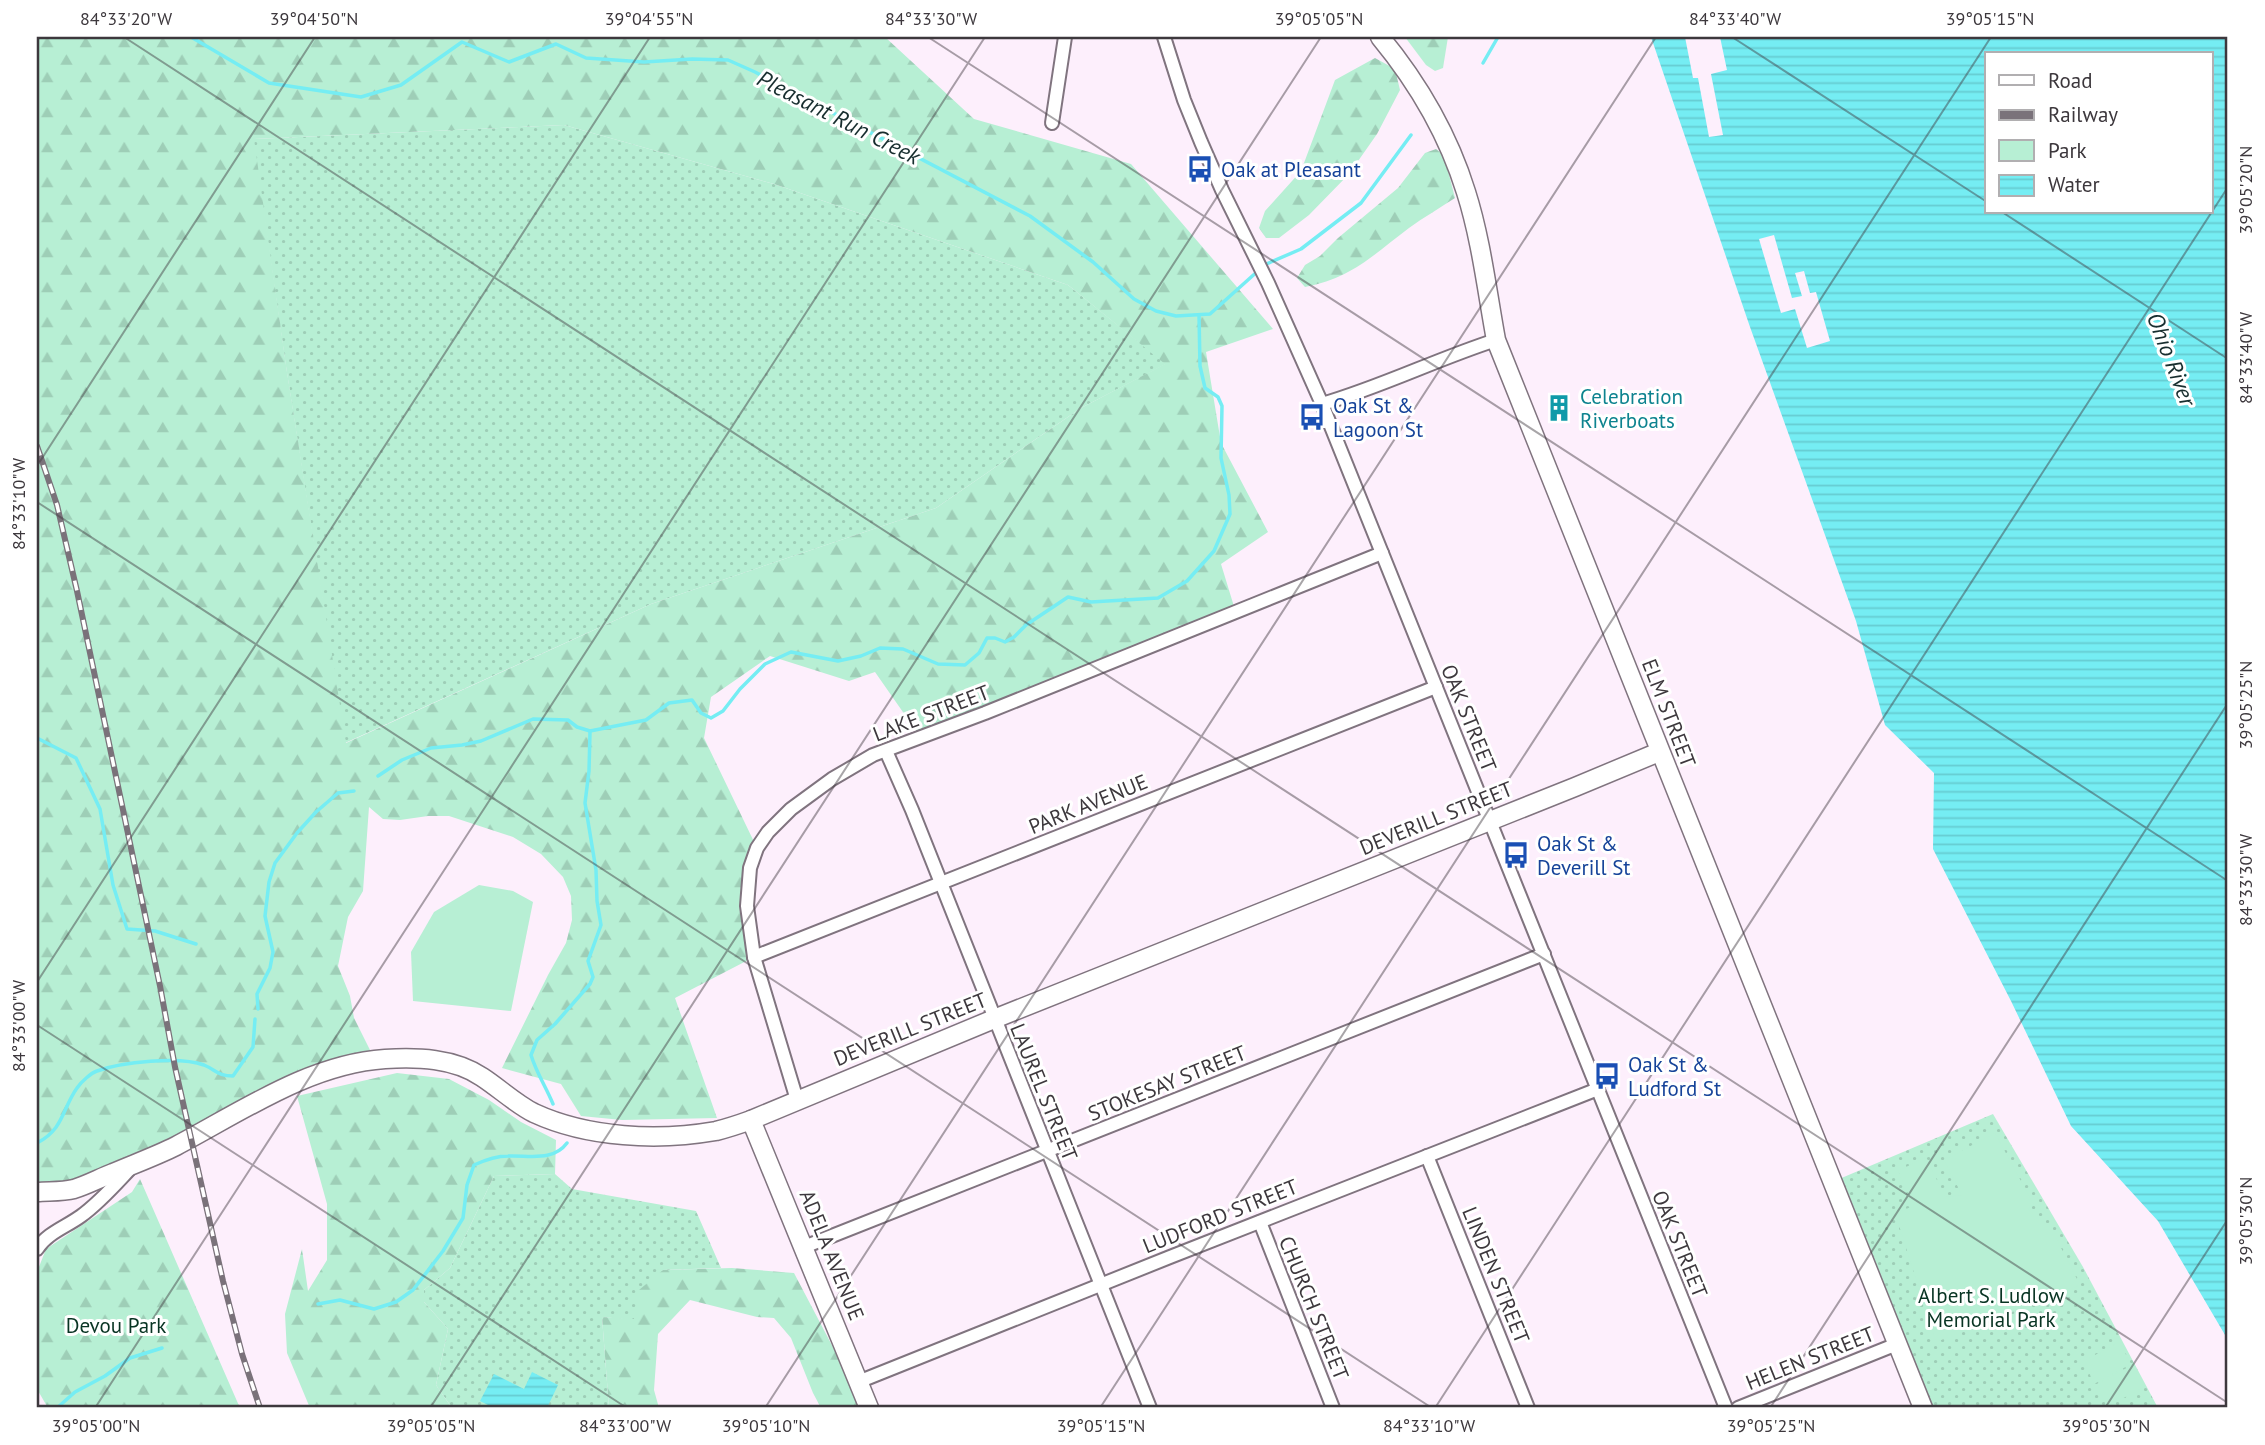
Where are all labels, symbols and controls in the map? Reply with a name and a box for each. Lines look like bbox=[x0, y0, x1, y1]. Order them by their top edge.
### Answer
text: 84°33'20"W bbox=[80, 7, 172, 30]
text: 39°04'50"N bbox=[270, 7, 358, 30]
text: 39°04'55"N bbox=[605, 7, 693, 30]
text: 84°33'30"W bbox=[885, 7, 977, 30]
text: 39°05'05"N bbox=[1275, 7, 1363, 30]
text: 84°33'40"W bbox=[1689, 7, 1781, 30]
text: 39°05'15"N bbox=[1946, 7, 2034, 30]
legend bbox=[1985, 52, 2212, 214]
water label: Pleasant Run Creek bbox=[752, 63, 927, 171]
text: Road bbox=[2048, 67, 2092, 94]
text: Railway bbox=[2048, 101, 2118, 128]
text: Park bbox=[2048, 137, 2087, 164]
text: 39°05'20"N bbox=[2234, 146, 2257, 234]
bus stop icon: Oak at Pleasant bbox=[1185, 154, 1215, 184]
place label: Oak at Pleasant bbox=[1221, 156, 1361, 183]
text: Water bbox=[2048, 171, 2100, 198]
water label: Ohio River bbox=[2141, 308, 2204, 411]
text: 84°33'40"W bbox=[2234, 312, 2257, 404]
place label: Celebration Riverboats bbox=[1580, 383, 1683, 434]
place label: Oak St & Lagoon St bbox=[1333, 392, 1423, 443]
building icon: Celebration Riverboats bbox=[1544, 393, 1574, 423]
bus stop icon: Oak St & Lagoon St bbox=[1297, 402, 1327, 432]
text: 84°33'10"W bbox=[7, 458, 30, 550]
street label: ELM STREET bbox=[1636, 655, 1702, 771]
street label: OAK STREET bbox=[1435, 660, 1503, 776]
text: 39°05'25"N bbox=[2234, 661, 2257, 749]
street label: LAKE STREET bbox=[869, 678, 993, 748]
street label: PARK AVENUE bbox=[1025, 768, 1151, 840]
street label: DEVERILL STREET bbox=[1356, 775, 1517, 861]
place label: Oak St & Deverill St bbox=[1537, 830, 1630, 881]
text: 84°33'30"W bbox=[2234, 834, 2257, 926]
bus stop icon: Oak St & Deverill St bbox=[1501, 840, 1531, 870]
text: 84°33'00"W bbox=[7, 980, 30, 1072]
street label: DEVERILL STREET bbox=[830, 986, 991, 1072]
street label: LAUREL STREET bbox=[1004, 1019, 1084, 1165]
street label: STOKESAY STREET bbox=[1084, 1039, 1250, 1127]
place label: Oak St & Ludford St bbox=[1628, 1051, 1721, 1102]
bus stop icon: Oak St & Ludford St bbox=[1592, 1061, 1622, 1091]
street label: LUDFORD STREET bbox=[1139, 1172, 1302, 1259]
text: 39°05'30"N bbox=[2234, 1177, 2257, 1265]
street label: ADELA AVENUE bbox=[794, 1186, 870, 1324]
street label: OAK STREET bbox=[1646, 1186, 1714, 1302]
street label: LINDEN STREET bbox=[1456, 1203, 1536, 1348]
street label: CHURCH STREET bbox=[1273, 1232, 1355, 1384]
park label: Albert S. Ludlow Memorial Park bbox=[1918, 1282, 2065, 1333]
park label: Devou Park bbox=[66, 1312, 166, 1339]
street label: HELEN STREET bbox=[1742, 1320, 1879, 1396]
text: 39°05'00"N bbox=[52, 1414, 140, 1437]
text: 39°05'05"N bbox=[387, 1414, 475, 1437]
text: 84°33'00"W bbox=[579, 1414, 671, 1437]
text: 39°05'10"N bbox=[722, 1414, 810, 1437]
text: 39°05'15"N bbox=[1057, 1414, 1145, 1437]
text: 84°33'10"W bbox=[1383, 1414, 1475, 1437]
text: 39°05'25"N bbox=[1727, 1414, 1815, 1437]
text: 39°05'30"N bbox=[2062, 1414, 2150, 1437]

